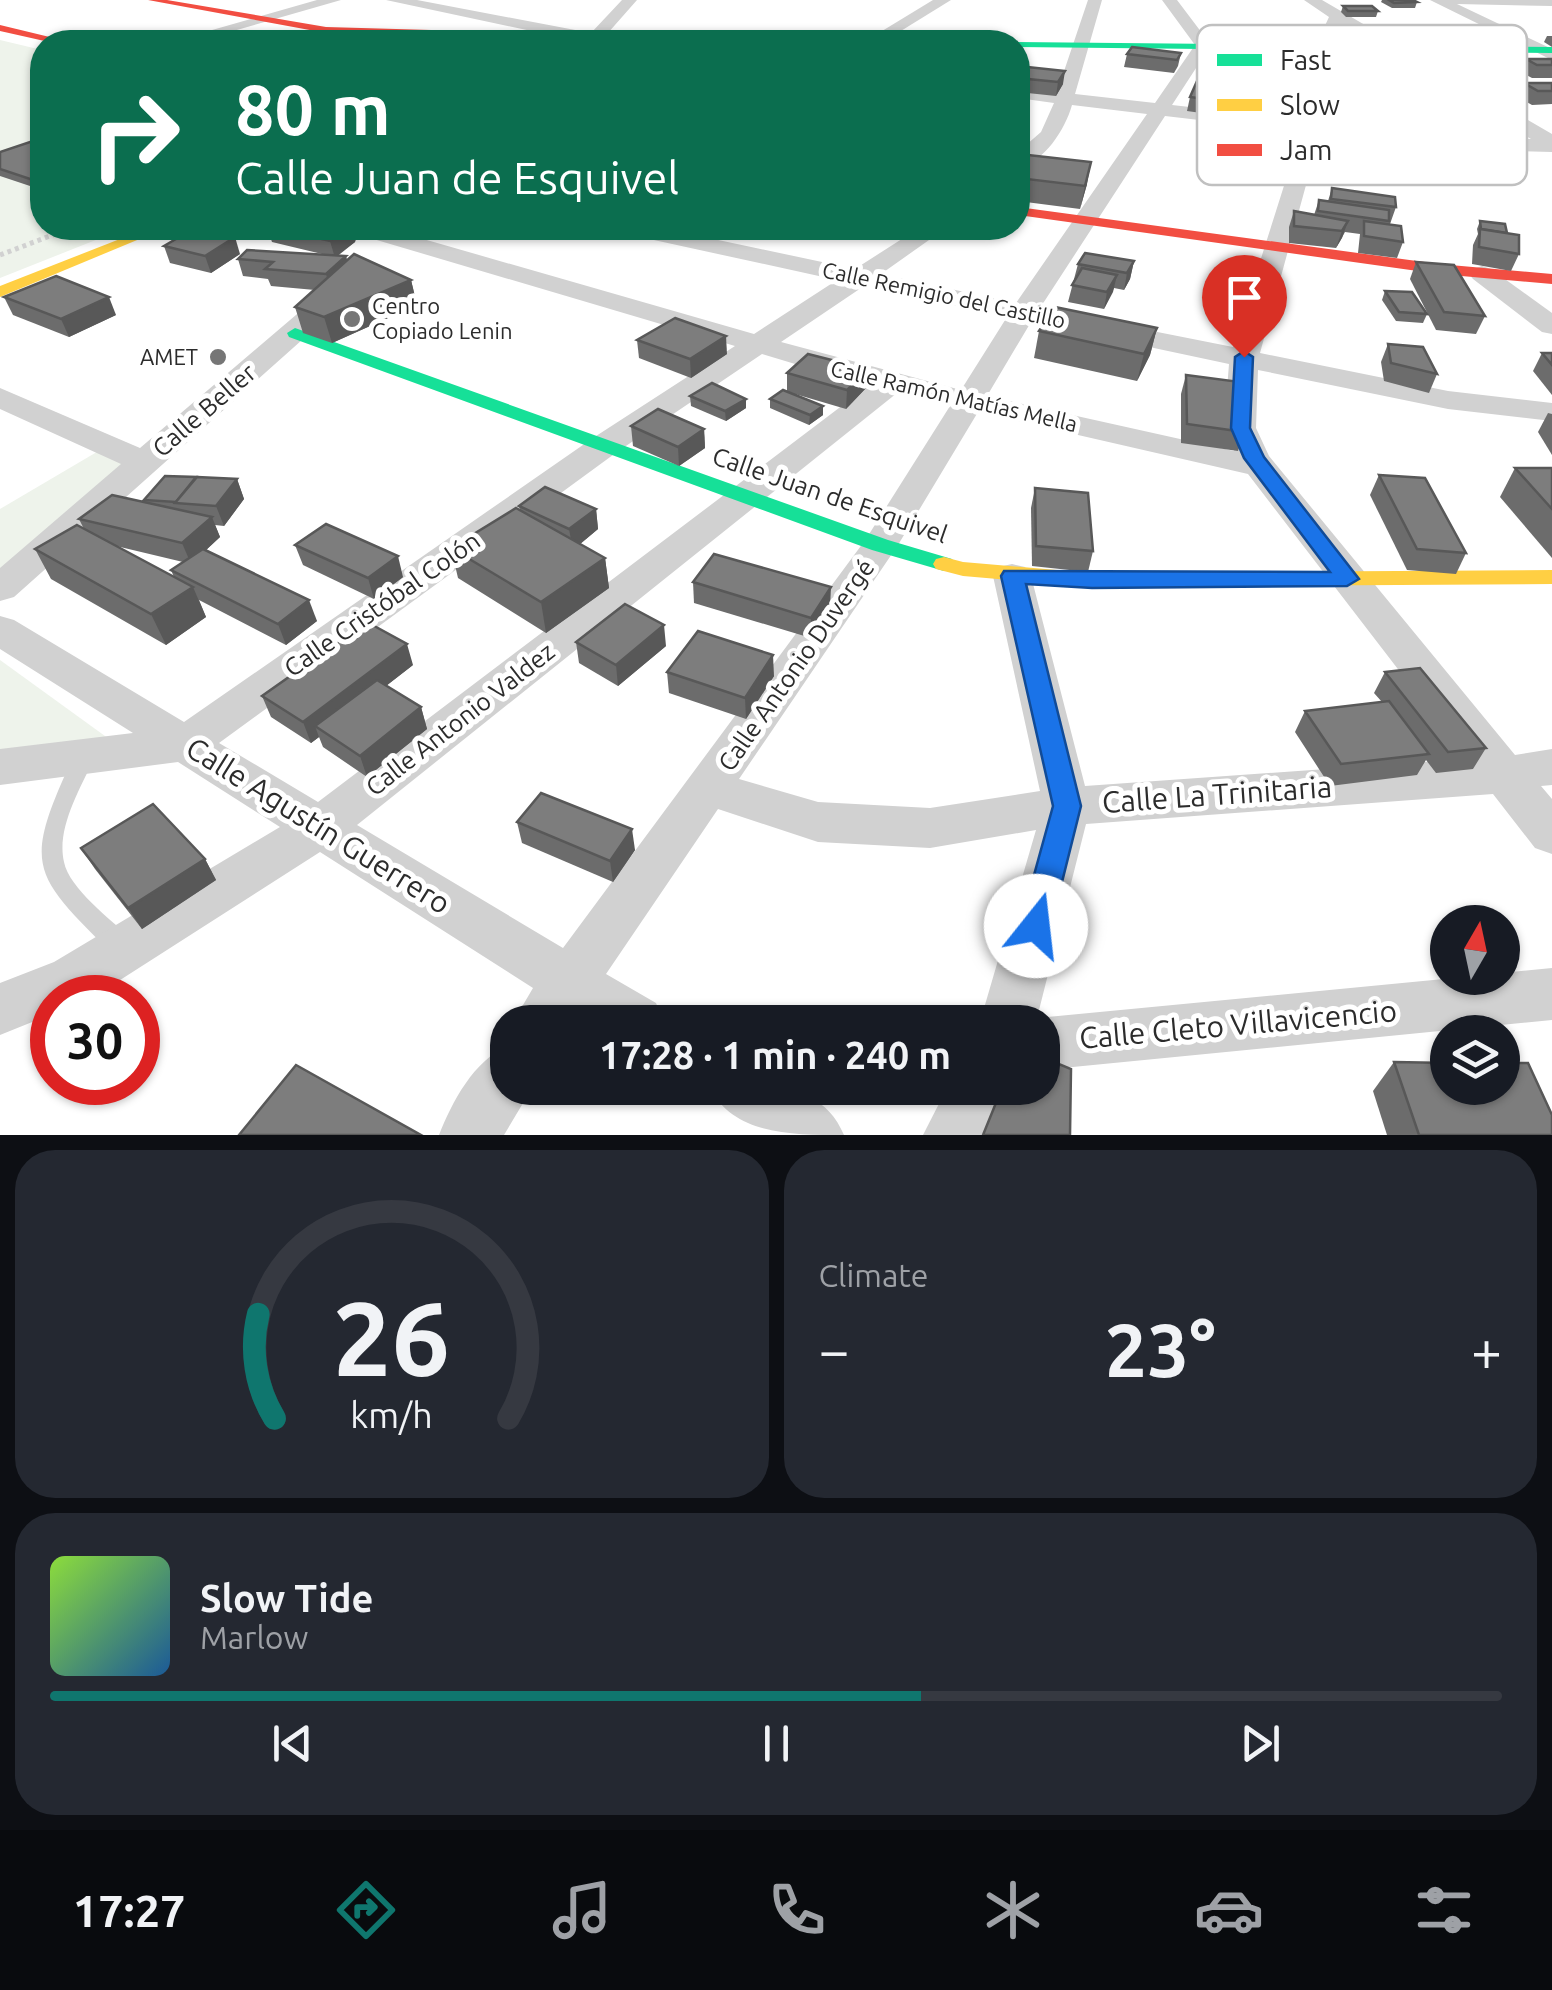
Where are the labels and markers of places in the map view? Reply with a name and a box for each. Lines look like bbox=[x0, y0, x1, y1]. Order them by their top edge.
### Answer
pin bbox=[1202, 255, 1287, 358]
place label: Centro Copiado Lenin bbox=[372, 293, 512, 343]
marker: Centro Copiado Lenin bbox=[341, 308, 363, 330]
place label: AMET bbox=[140, 344, 198, 369]
marker: AMET bbox=[207, 346, 229, 368]

